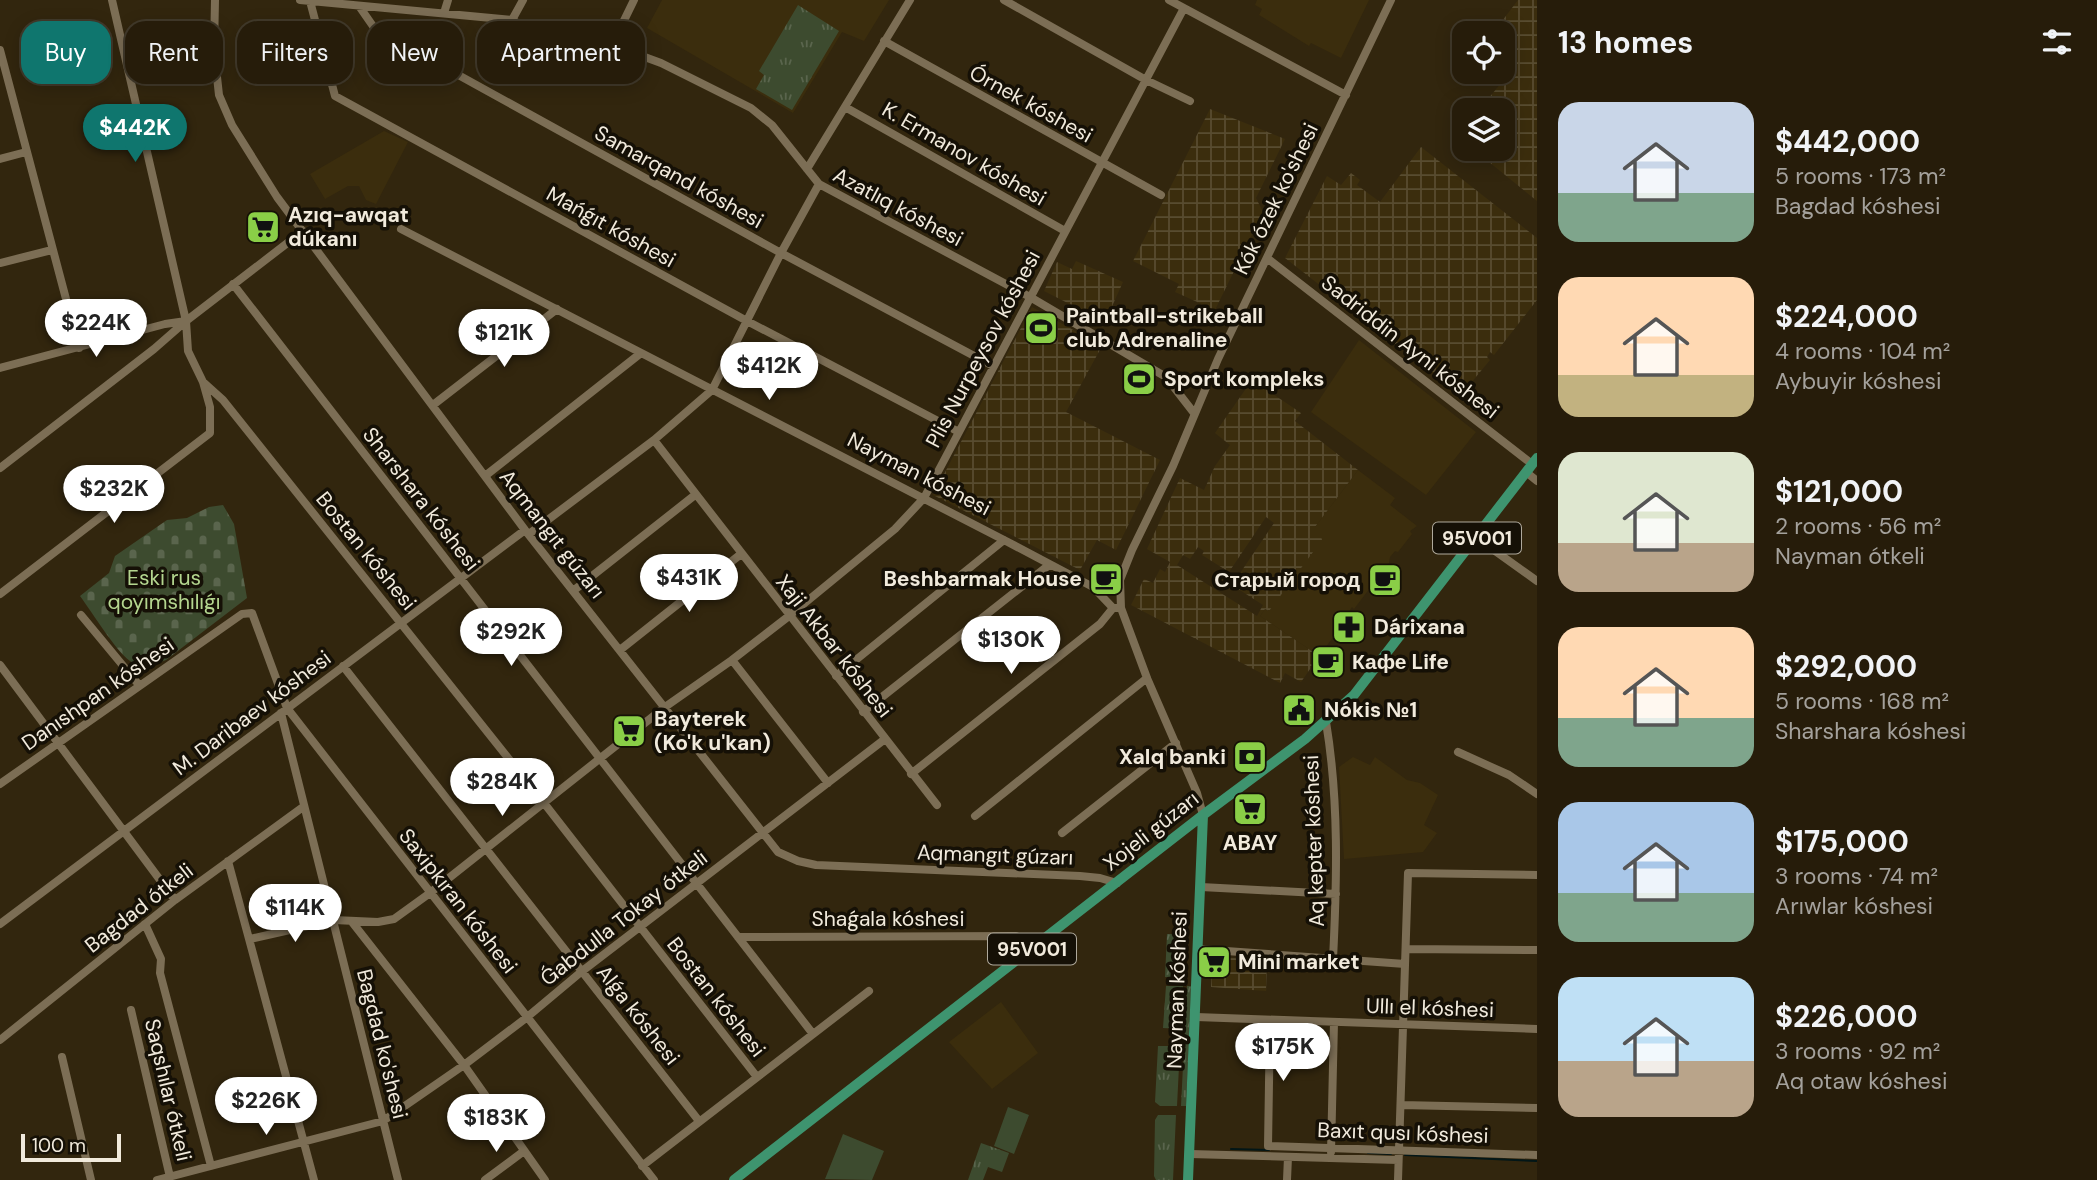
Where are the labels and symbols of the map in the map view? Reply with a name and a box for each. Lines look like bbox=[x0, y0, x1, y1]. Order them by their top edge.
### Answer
street label: Órnek kóshesi bbox=[964, 59, 1098, 149]
street label: K. Ermanov kóshesi bbox=[877, 96, 1051, 212]
pin: $442K bbox=[86, 104, 184, 164]
street label: Samarqand kóshesi bbox=[590, 119, 768, 235]
street label: Kók ózek ko'shesi bbox=[1227, 119, 1325, 279]
street label: Azatlıq kóshesi bbox=[828, 161, 968, 253]
street label: Mańǵıt kóshesi bbox=[541, 180, 681, 274]
place label: Azıq-awqat dúkanı bbox=[288, 201, 409, 253]
supermarket icon: Azıq-awqat dúkanı bbox=[244, 208, 282, 246]
street label: Plis Nurpeysov kóshesi bbox=[919, 245, 1047, 453]
street label: Sadriddin Ayni kóshesi bbox=[1315, 269, 1505, 425]
pin: $224K bbox=[47, 300, 145, 359]
place label: Paintball-strikeball club Adrenaline bbox=[1066, 302, 1263, 354]
sports icon: Paintball-strikeball club Adrenaline bbox=[1022, 309, 1060, 347]
pin: $121K bbox=[455, 310, 553, 369]
pin: $412K bbox=[720, 342, 818, 402]
sports icon: Sport kompleks bbox=[1120, 360, 1158, 398]
place label: Sport kompleks bbox=[1164, 365, 1325, 393]
street label: Sharshara kóshesi bbox=[356, 422, 486, 576]
street label: Nayman kóshesi bbox=[842, 426, 996, 522]
street label: Aqmangıt gúzarı bbox=[493, 464, 611, 604]
pin: $232K bbox=[65, 466, 163, 525]
street label: Bostan kóshesi bbox=[310, 486, 422, 616]
road number: 95V001 bbox=[1433, 523, 1521, 554]
pin: $431K bbox=[640, 554, 738, 614]
cafe icon: Beshbarmak House bbox=[1087, 560, 1125, 598]
cafe icon: Старый город bbox=[1366, 561, 1404, 599]
park label: Eski rus qoyımshılıǵı bbox=[108, 564, 220, 616]
place label: Beshbarmak House bbox=[883, 565, 1082, 593]
place label: Старый город bbox=[1214, 566, 1360, 594]
street label: Xaji Akbar kóshesi bbox=[769, 569, 899, 723]
pin: $292K bbox=[462, 608, 560, 668]
pharmacy icon: Dárixana bbox=[1330, 608, 1368, 646]
place label: Dárixana bbox=[1374, 613, 1465, 641]
pin: $130K bbox=[962, 616, 1060, 676]
street label: Danıshpan kóshesi bbox=[16, 631, 180, 757]
cafe icon: Кафе Life bbox=[1309, 643, 1347, 681]
street label: M. Daribaev kóshesi bbox=[167, 644, 337, 782]
place label: Кафе Life bbox=[1352, 648, 1449, 676]
public building icon: Nókis №1 bbox=[1280, 691, 1318, 729]
place label: Nókis №1 bbox=[1324, 696, 1417, 724]
place label: Bayterek (Ko'k u'kan) bbox=[654, 705, 771, 757]
supermarket icon: Bayterek (Ko'k u'kan) bbox=[610, 712, 648, 750]
bank icon: Xalq banki bbox=[1231, 738, 1269, 776]
place label: Xalq banki bbox=[1119, 743, 1226, 771]
street label: Aq kepter kóshesi bbox=[1297, 754, 1331, 928]
pin: $284K bbox=[453, 758, 551, 818]
street label: Xojeli gúzarı bbox=[1097, 785, 1205, 877]
supermarket icon: ABAY bbox=[1231, 790, 1269, 828]
street label: Saxipkıran kóshesi bbox=[393, 823, 523, 979]
place label: ABAY bbox=[1223, 829, 1278, 857]
street label: Aqmangıt gúzarı bbox=[916, 838, 1074, 872]
street label: Ǵabdulla Tokay ótkeli bbox=[535, 844, 713, 992]
street label: Bagdad ótkeli bbox=[79, 857, 199, 959]
pin: $114K bbox=[246, 884, 344, 944]
street label: Shaǵala kóshesi bbox=[812, 905, 964, 933]
street label: Nayman kóshesi bbox=[1160, 911, 1194, 1069]
street label: Bostan kóshesi bbox=[660, 931, 772, 1063]
road number: 95V001 bbox=[988, 934, 1076, 965]
supermarket icon: Mini market bbox=[1195, 943, 1233, 981]
place label: Mini market bbox=[1238, 948, 1360, 976]
street label: Alǵa kóshesi bbox=[590, 959, 686, 1071]
street label: Bagdad ko'shesi bbox=[350, 966, 414, 1122]
street label: Ullı el kóshesi bbox=[1366, 992, 1494, 1024]
street label: Saqshılar ótkeli bbox=[138, 1016, 198, 1164]
pin: $175K bbox=[1234, 1024, 1332, 1083]
pin: $226K bbox=[217, 1078, 315, 1137]
pin: $183K bbox=[447, 1094, 545, 1154]
street label: Baxıt qusı kóshesi bbox=[1317, 1116, 1489, 1150]
scale bar bbox=[21, 1131, 121, 1163]

